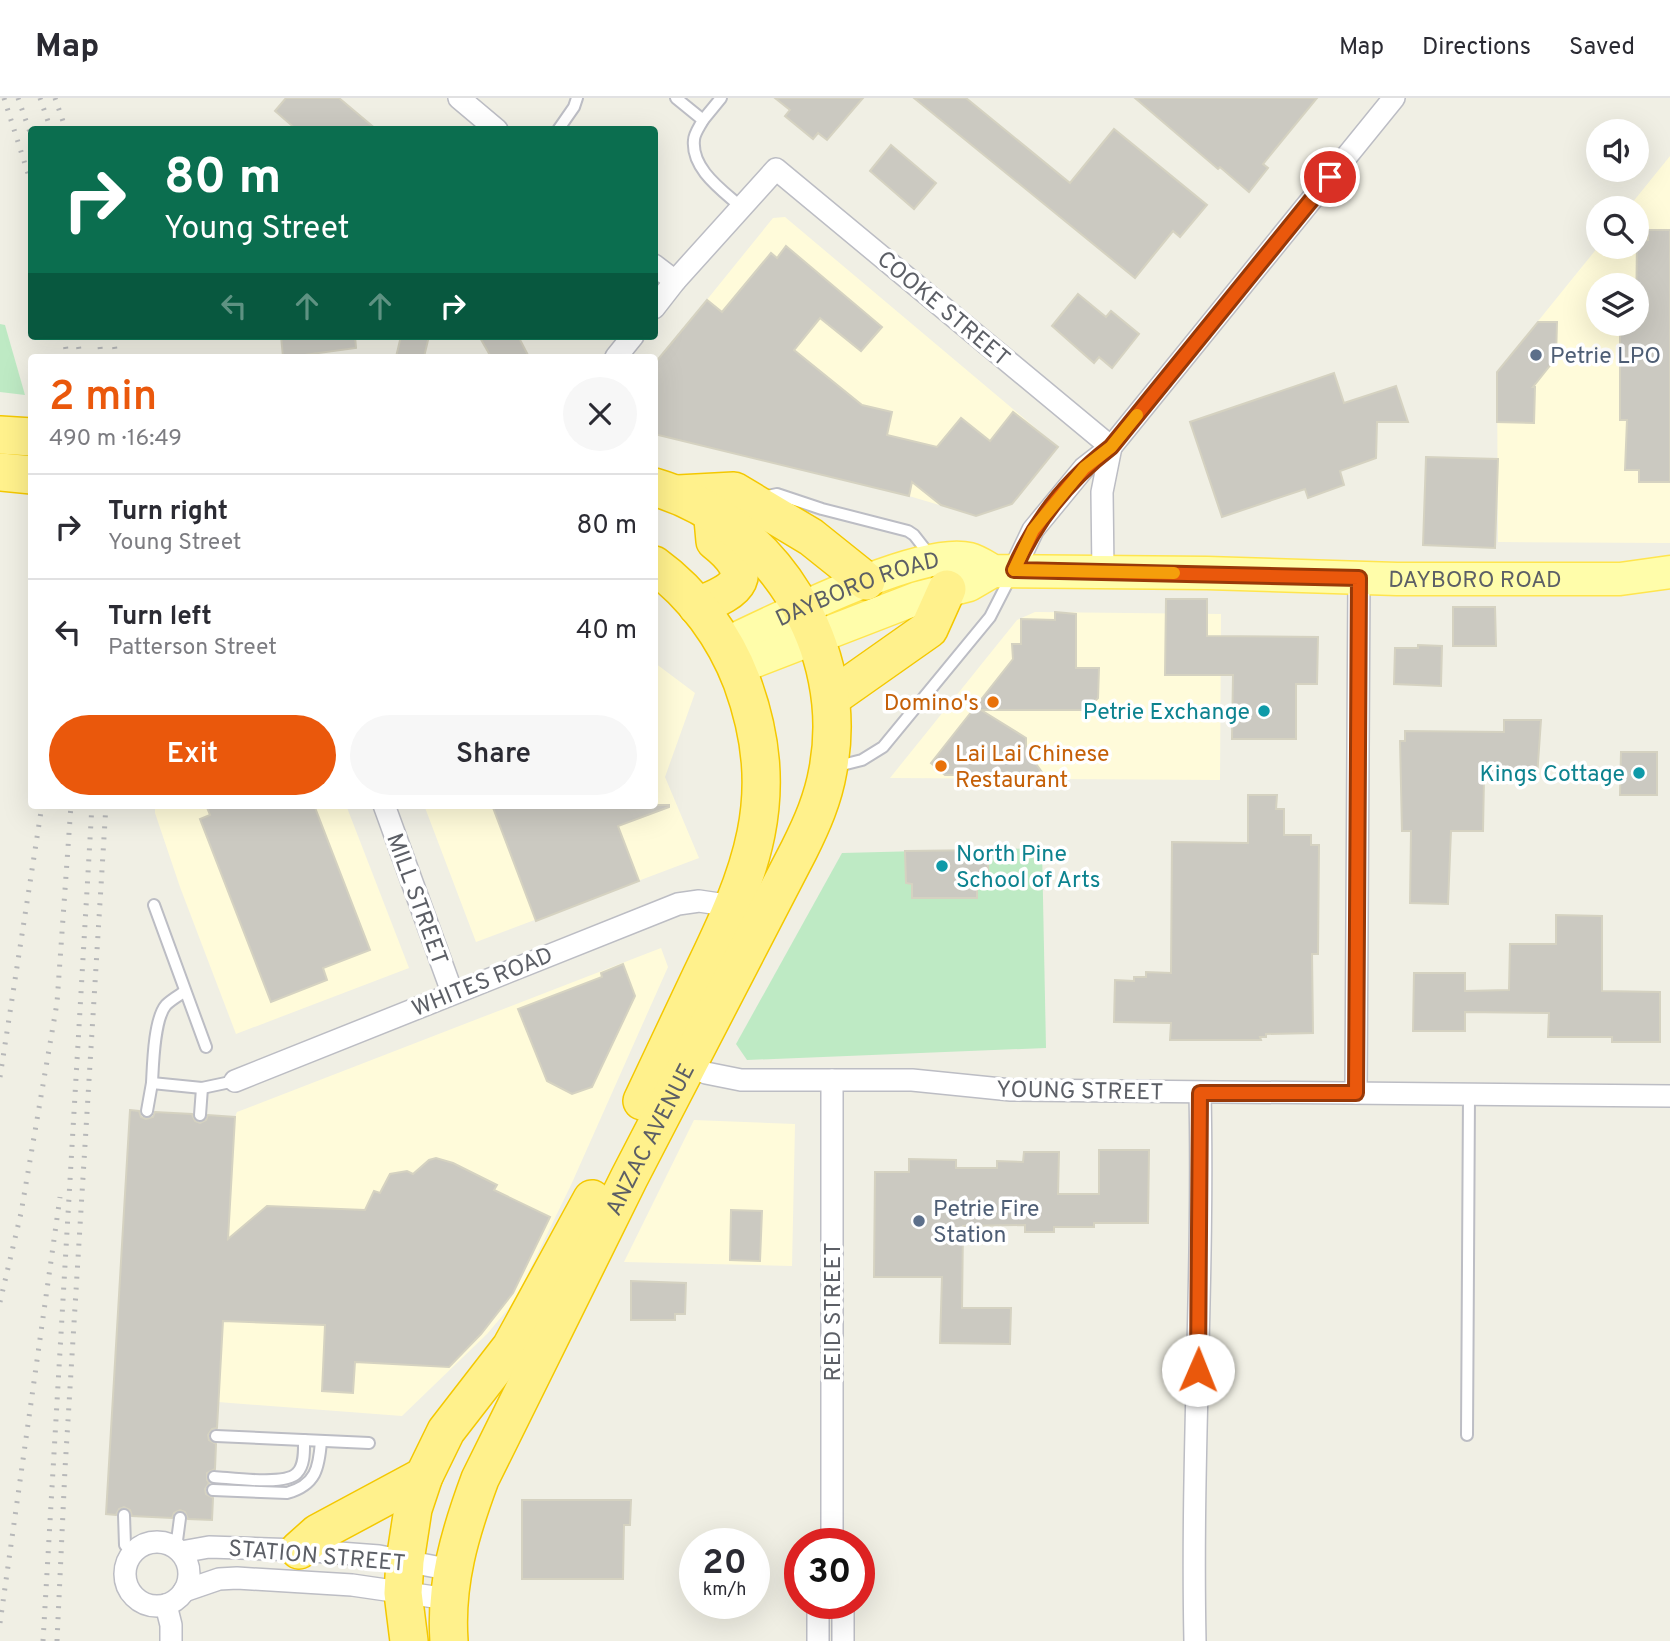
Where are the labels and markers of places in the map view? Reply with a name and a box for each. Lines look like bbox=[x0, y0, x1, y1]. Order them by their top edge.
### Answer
pin bbox=[1300, 147, 1360, 207]
place label: Petrie LPO bbox=[1550, 343, 1661, 372]
marker: Petrie LPO bbox=[1528, 347, 1544, 363]
place label: Domino's bbox=[884, 690, 979, 719]
marker: Domino's bbox=[985, 694, 1001, 710]
place label: Petrie Exchange bbox=[1083, 699, 1250, 728]
marker: Petrie Exchange bbox=[1256, 703, 1272, 719]
place label: Lai Lai Chinese Restaurant bbox=[955, 741, 1109, 796]
marker: Lai Lai Chinese Restaurant bbox=[933, 758, 949, 774]
place label: Kings Cottage bbox=[1479, 761, 1625, 790]
marker: Kings Cottage bbox=[1631, 765, 1647, 781]
place label: North Pine School of Arts bbox=[956, 841, 1101, 896]
marker: North Pine School of Arts bbox=[934, 858, 950, 874]
place label: Petrie Fire Station bbox=[933, 1196, 1039, 1251]
marker: Petrie Fire Station bbox=[911, 1213, 927, 1229]

